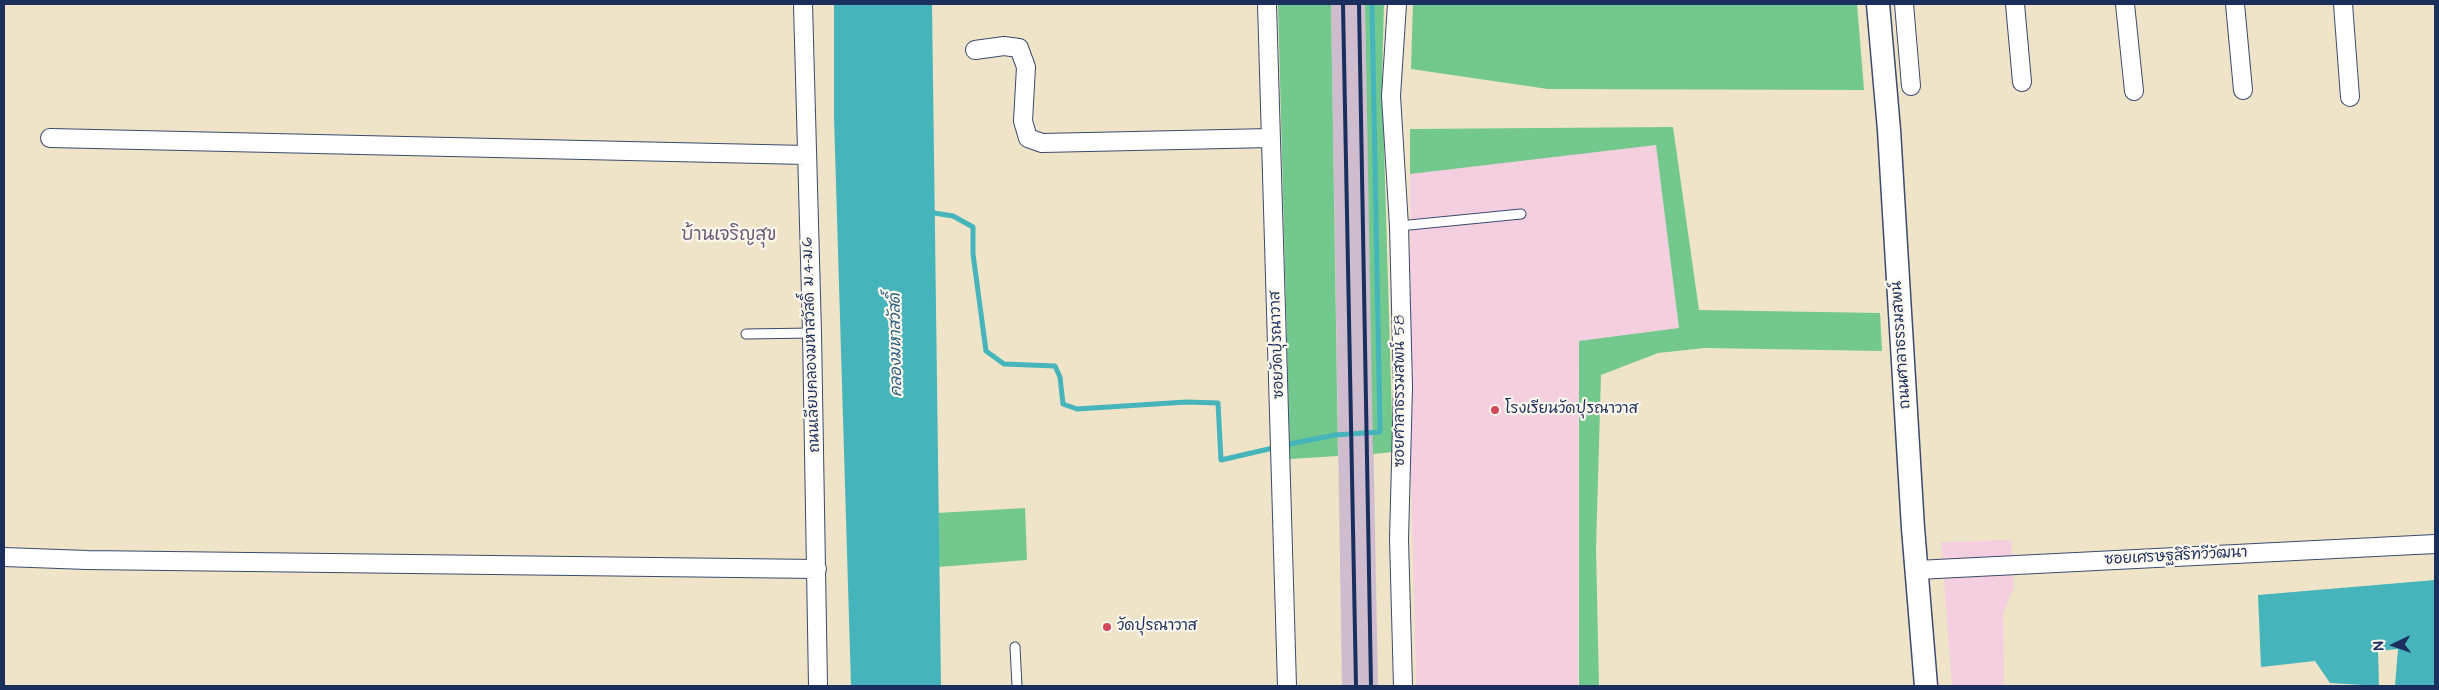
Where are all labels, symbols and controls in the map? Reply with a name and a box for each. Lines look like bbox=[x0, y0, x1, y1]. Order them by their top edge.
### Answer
district label: บ้านเจริญสุข bbox=[682, 225, 776, 247]
street label: ถนนเลียบคลองมหาสวัสดิ์ ม.4-ม.6 bbox=[799, 237, 825, 453]
street label: ถนนศาลาธรรมสพน์ bbox=[1889, 280, 1915, 410]
street label: ซอยวัดปุรณาวาส bbox=[1267, 291, 1289, 399]
water label: คลองมหาสวัสดิ์ bbox=[886, 293, 908, 397]
street label: ซอยศาลาธรรมสพน์ 58 bbox=[1392, 315, 1410, 467]
place label: โรงเรียนวัดปุรณาวาส bbox=[1505, 401, 1638, 419]
marker: โรงเรียนวัดปุรณาวาส bbox=[1489, 404, 1501, 416]
street label: ซอยเศรษฐสิริทวีวัฒนา bbox=[2104, 544, 2248, 570]
place label: วัดปุรณาวาส bbox=[1117, 618, 1197, 636]
north arrow bbox=[2369, 620, 2419, 670]
marker: วัดปุรณาวาส bbox=[1101, 621, 1113, 633]
text: N bbox=[2369, 641, 2389, 651]

